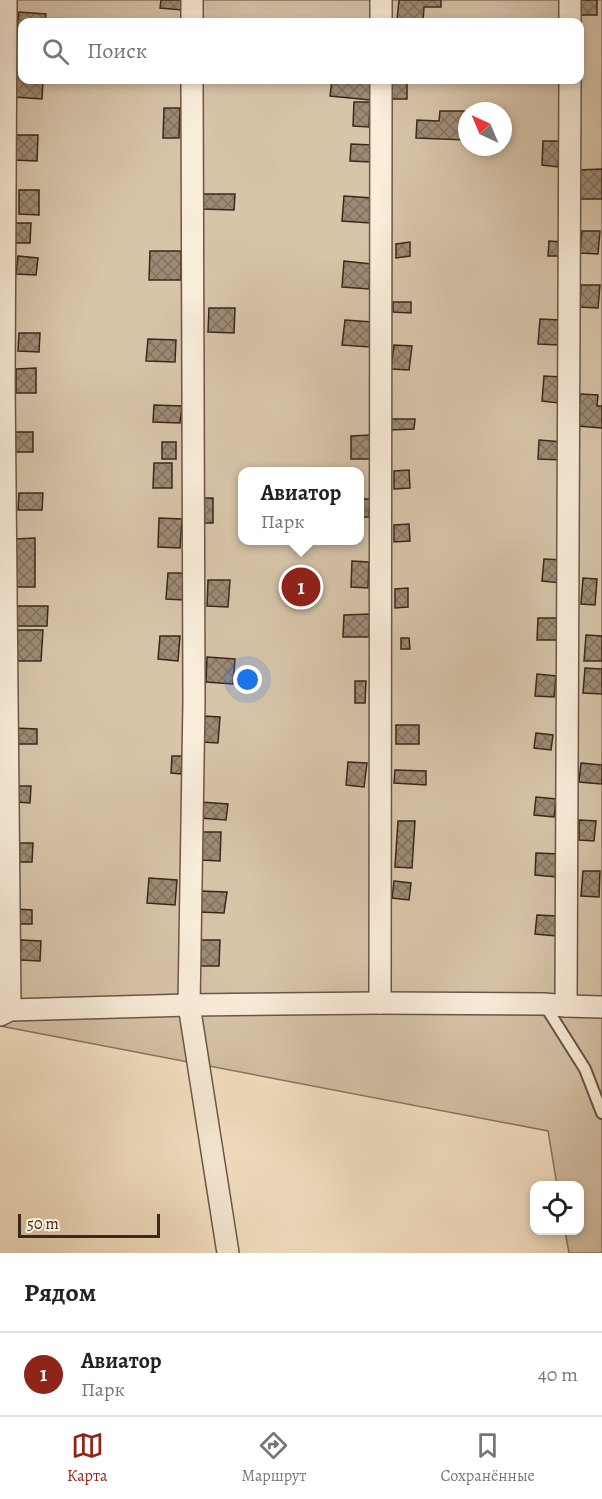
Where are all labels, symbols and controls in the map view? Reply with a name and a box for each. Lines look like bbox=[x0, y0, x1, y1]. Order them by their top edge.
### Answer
search box bbox=[18, 18, 584, 84]
icon: search bbox=[39, 35, 72, 68]
text: Поиск bbox=[87, 36, 147, 66]
north arrow bbox=[458, 102, 512, 156]
popup bbox=[238, 467, 364, 545]
text: Авиатор bbox=[261, 478, 341, 508]
text: Парк bbox=[261, 508, 305, 535]
pin: 1 bbox=[282, 564, 320, 610]
your location bbox=[233, 665, 262, 694]
map controls bbox=[530, 1181, 584, 1235]
button: locate bbox=[530, 1181, 584, 1235]
scale bar bbox=[18, 1211, 160, 1238]
text: 50 m bbox=[27, 1213, 59, 1235]
text: Рядом bbox=[24, 1275, 96, 1310]
text: Авиатор bbox=[81, 1346, 162, 1376]
text: 1 bbox=[40, 1361, 47, 1388]
text: 40 m bbox=[538, 1361, 578, 1388]
text: Парк bbox=[81, 1376, 125, 1403]
tab: Карта bbox=[67, 1429, 107, 1487]
tab: Маршрут bbox=[242, 1429, 306, 1487]
tab: Сохранённые bbox=[441, 1429, 535, 1487]

